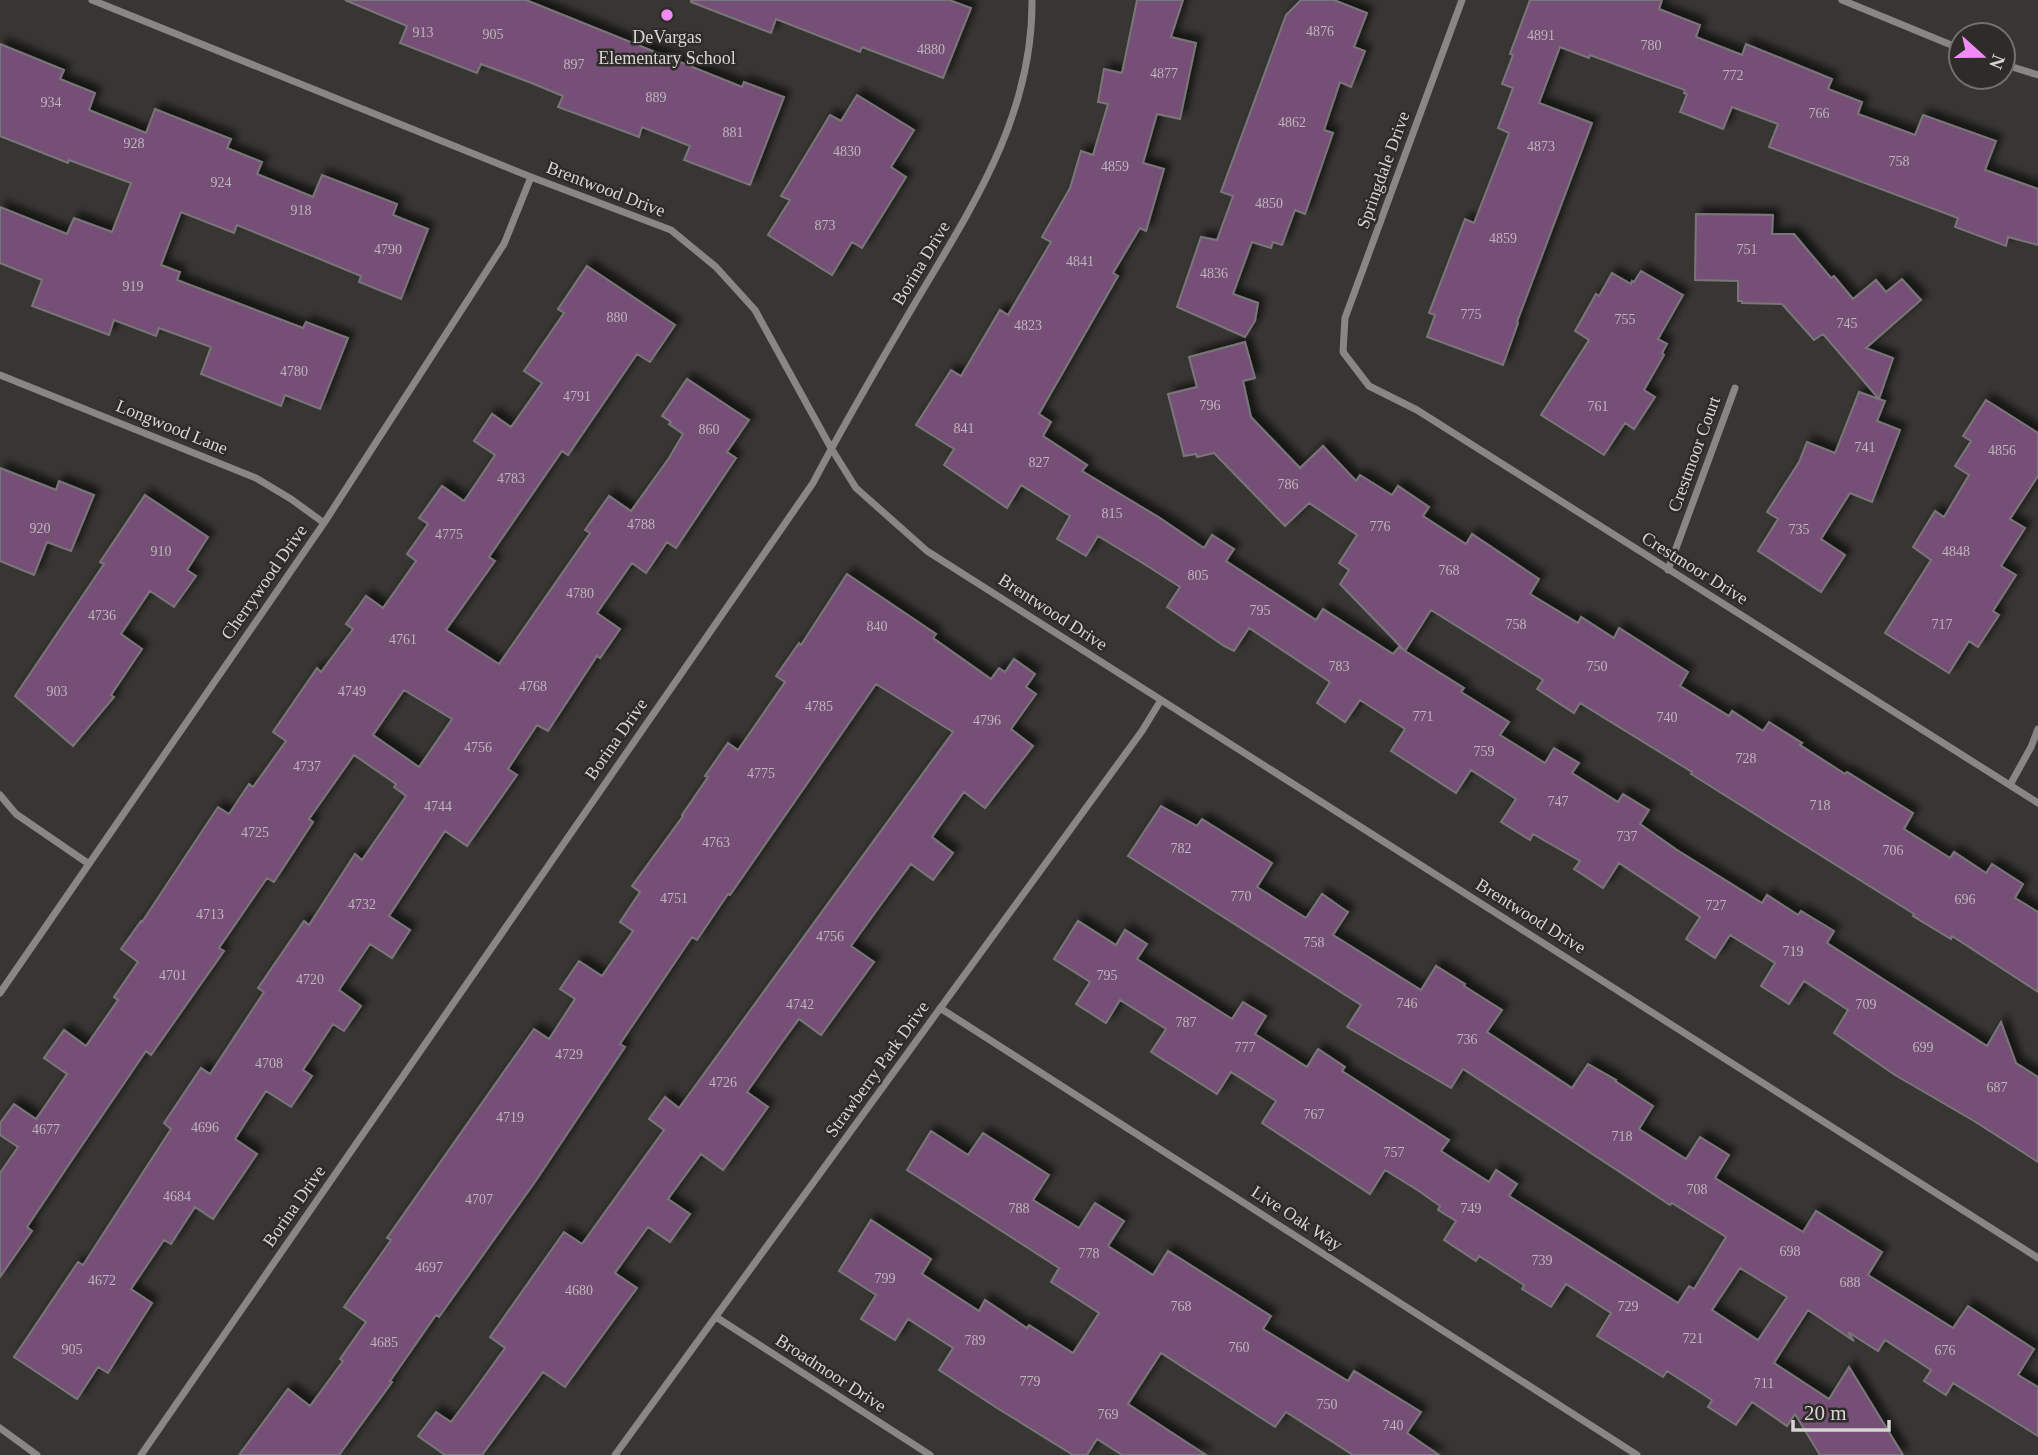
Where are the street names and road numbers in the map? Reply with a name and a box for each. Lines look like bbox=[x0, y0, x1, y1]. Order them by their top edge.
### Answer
street label: Springdale Drive bbox=[1352, 109, 1414, 231]
street label: Brentwood Drive bbox=[544, 157, 668, 221]
street label: Borina Drive bbox=[888, 217, 954, 309]
street label: Crestmoor Court bbox=[1664, 393, 1724, 515]
street label: Longwood Lane bbox=[113, 396, 231, 458]
street label: Cherrywood Drive bbox=[217, 521, 311, 643]
street label: Crestmoor Drive bbox=[1638, 527, 1752, 609]
street label: Brentwood Drive bbox=[995, 569, 1111, 655]
street label: Borina Drive bbox=[581, 695, 651, 783]
street label: Brentwood Drive bbox=[1472, 874, 1590, 958]
street label: Strawberry Park Drive bbox=[821, 997, 933, 1141]
street label: Borina Drive bbox=[259, 1162, 329, 1250]
street label: Live Oak Way bbox=[1248, 1181, 1346, 1255]
street label: Broadmoor Drive bbox=[772, 1330, 890, 1416]

